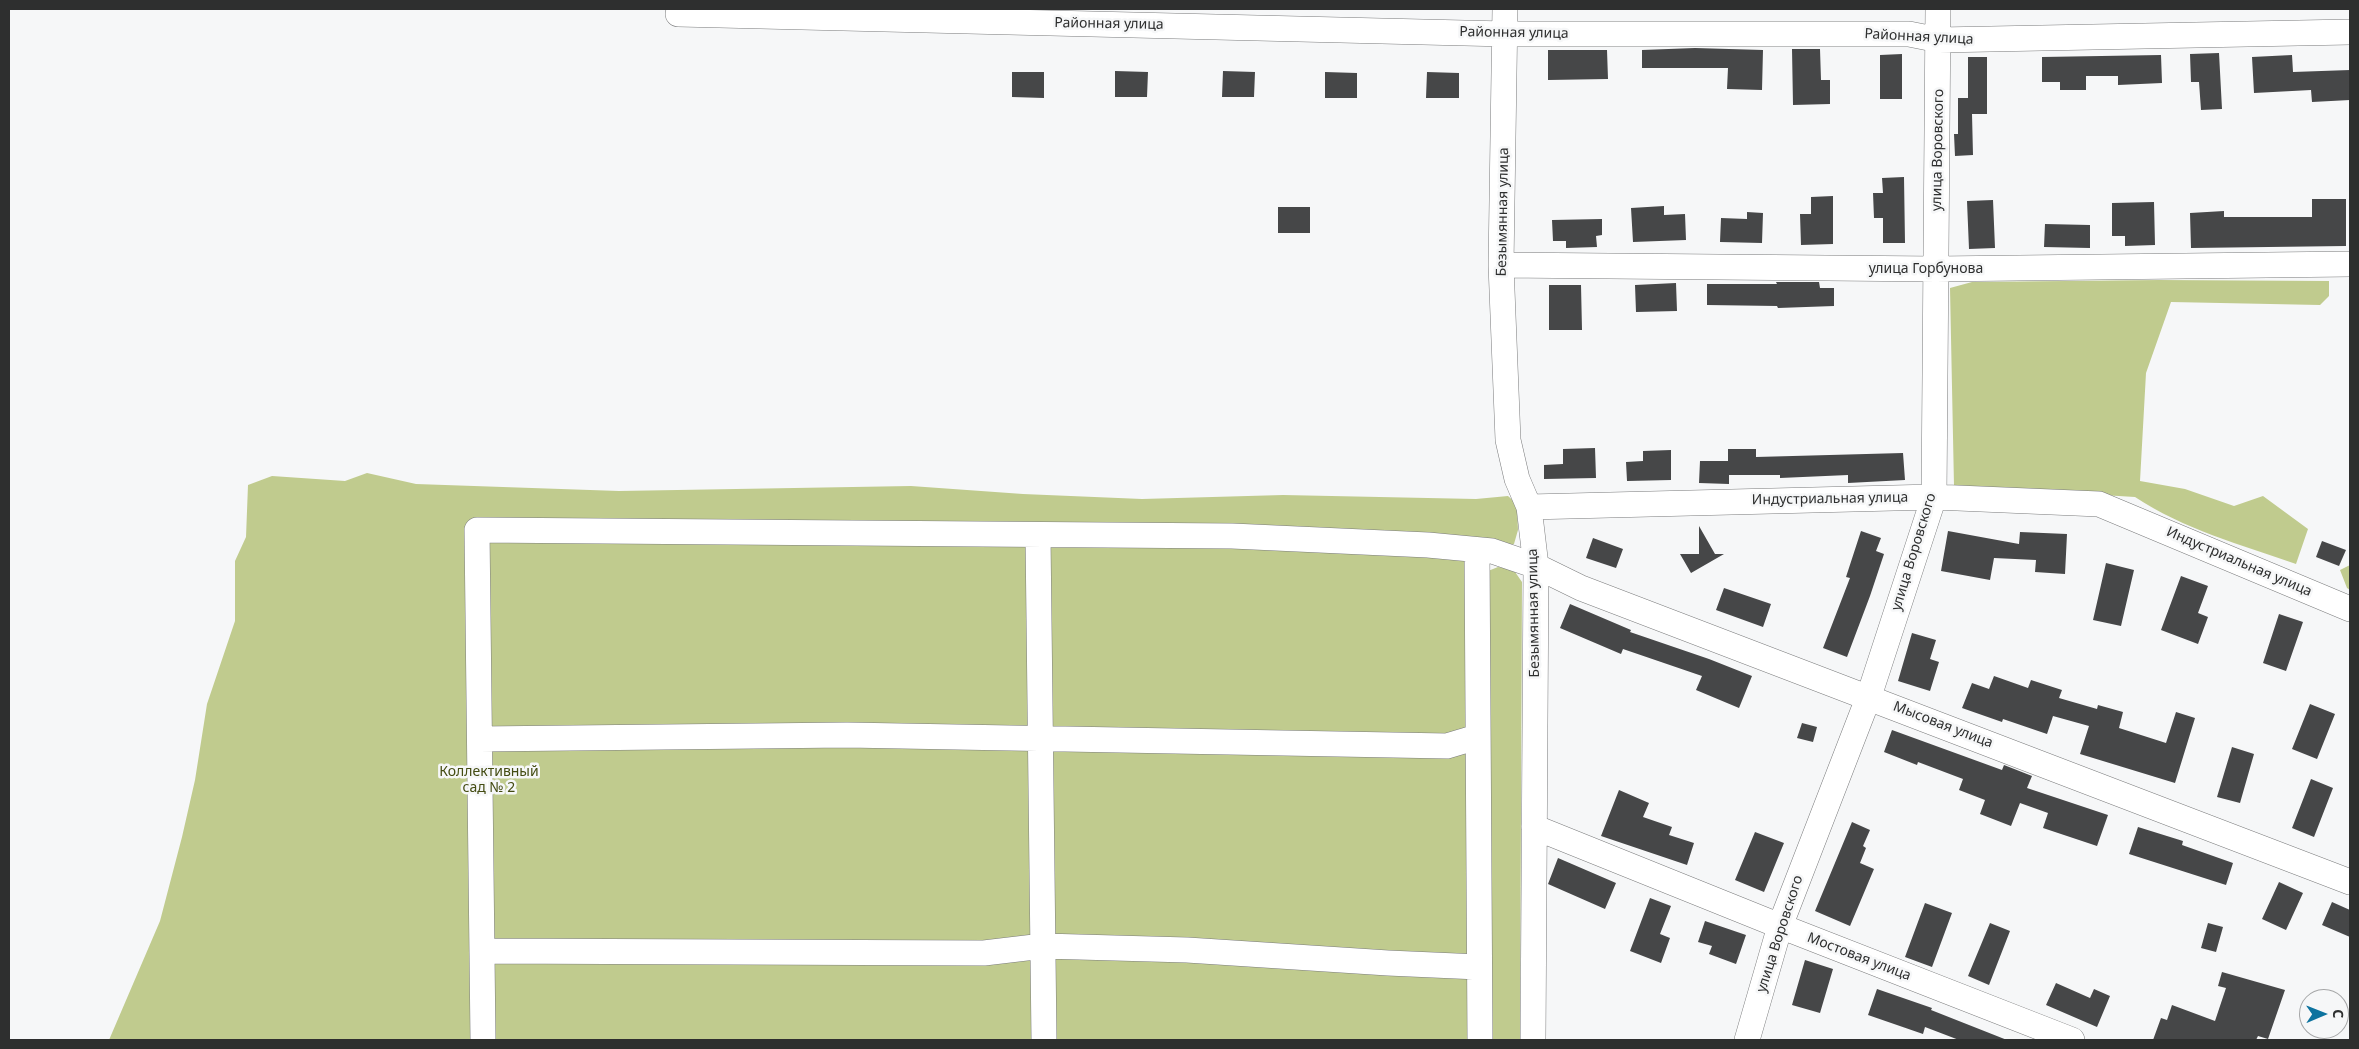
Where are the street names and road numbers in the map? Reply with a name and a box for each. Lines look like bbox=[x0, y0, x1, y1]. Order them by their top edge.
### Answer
street label: Районная улица bbox=[1054, 15, 1164, 33]
street label: Районная улица bbox=[1459, 24, 1569, 42]
street label: Районная улица bbox=[1864, 26, 1974, 48]
street label: улица Воровского bbox=[1929, 89, 1947, 211]
street label: Безымянная улица bbox=[1493, 147, 1513, 277]
street label: улица Горбунова bbox=[1869, 261, 1983, 277]
street label: Индустриальная улица bbox=[1752, 489, 1908, 509]
street label: улица Воровского bbox=[1888, 491, 1940, 613]
street label: Индустриальная улица bbox=[2164, 524, 2314, 600]
street label: Безымянная улица bbox=[1524, 548, 1544, 678]
street label: Мысовая улица bbox=[1891, 698, 1995, 752]
street label: улица Воровского bbox=[1753, 873, 1807, 995]
street label: Мостовая улица bbox=[1805, 930, 1913, 984]

